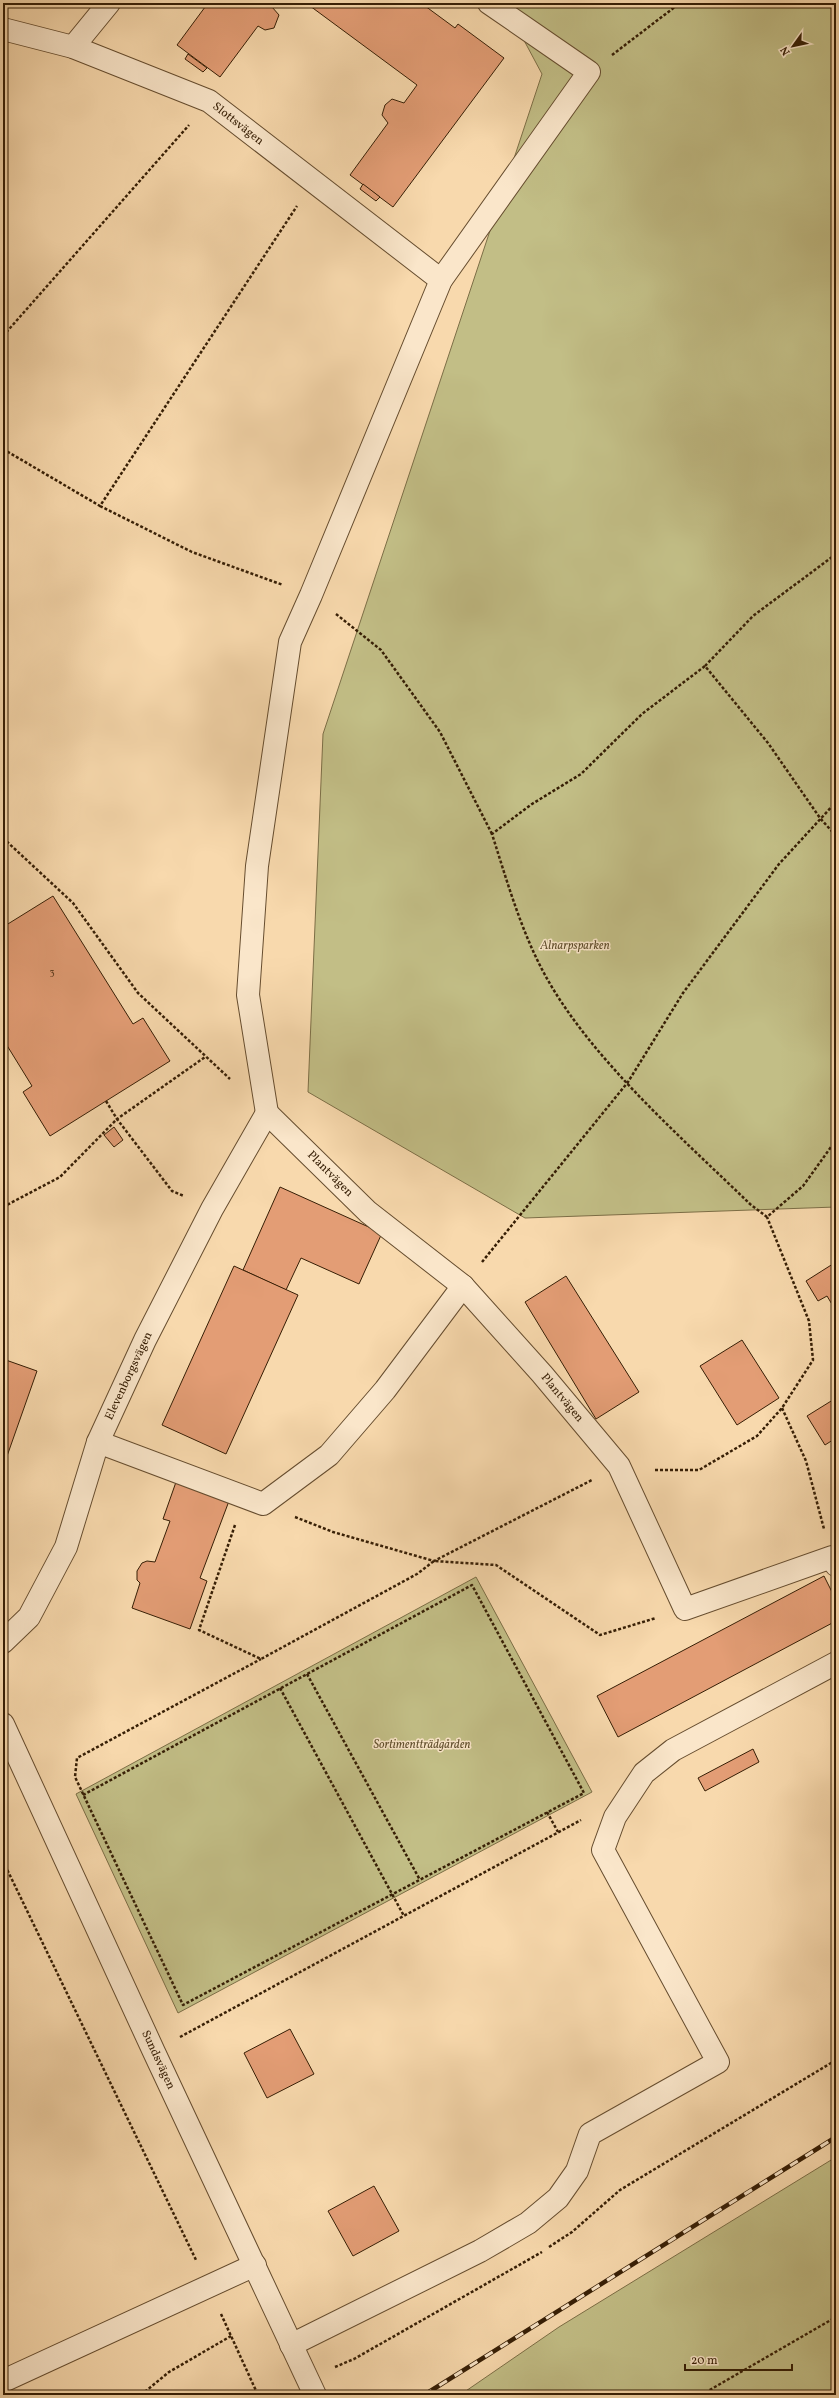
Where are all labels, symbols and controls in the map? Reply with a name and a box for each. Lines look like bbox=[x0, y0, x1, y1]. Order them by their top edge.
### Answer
north arrow bbox=[773, 26, 813, 66]
text: N bbox=[777, 43, 794, 58]
street label: Slottsvägen bbox=[209, 99, 267, 149]
park label: Alnarpsparken bbox=[539, 938, 610, 954]
house number: 3 bbox=[49, 965, 55, 979]
street label: Plantvägen bbox=[303, 1147, 357, 1201]
street label: Elevenborgsvägen bbox=[102, 1329, 156, 1423]
street label: Plantvägen bbox=[537, 1370, 587, 1426]
park label: Sortimentträdgården bbox=[374, 1737, 471, 1753]
street label: Sundsvägen bbox=[137, 2028, 179, 2092]
scale bar bbox=[685, 2346, 792, 2372]
text: 20 m bbox=[691, 2353, 718, 2369]

